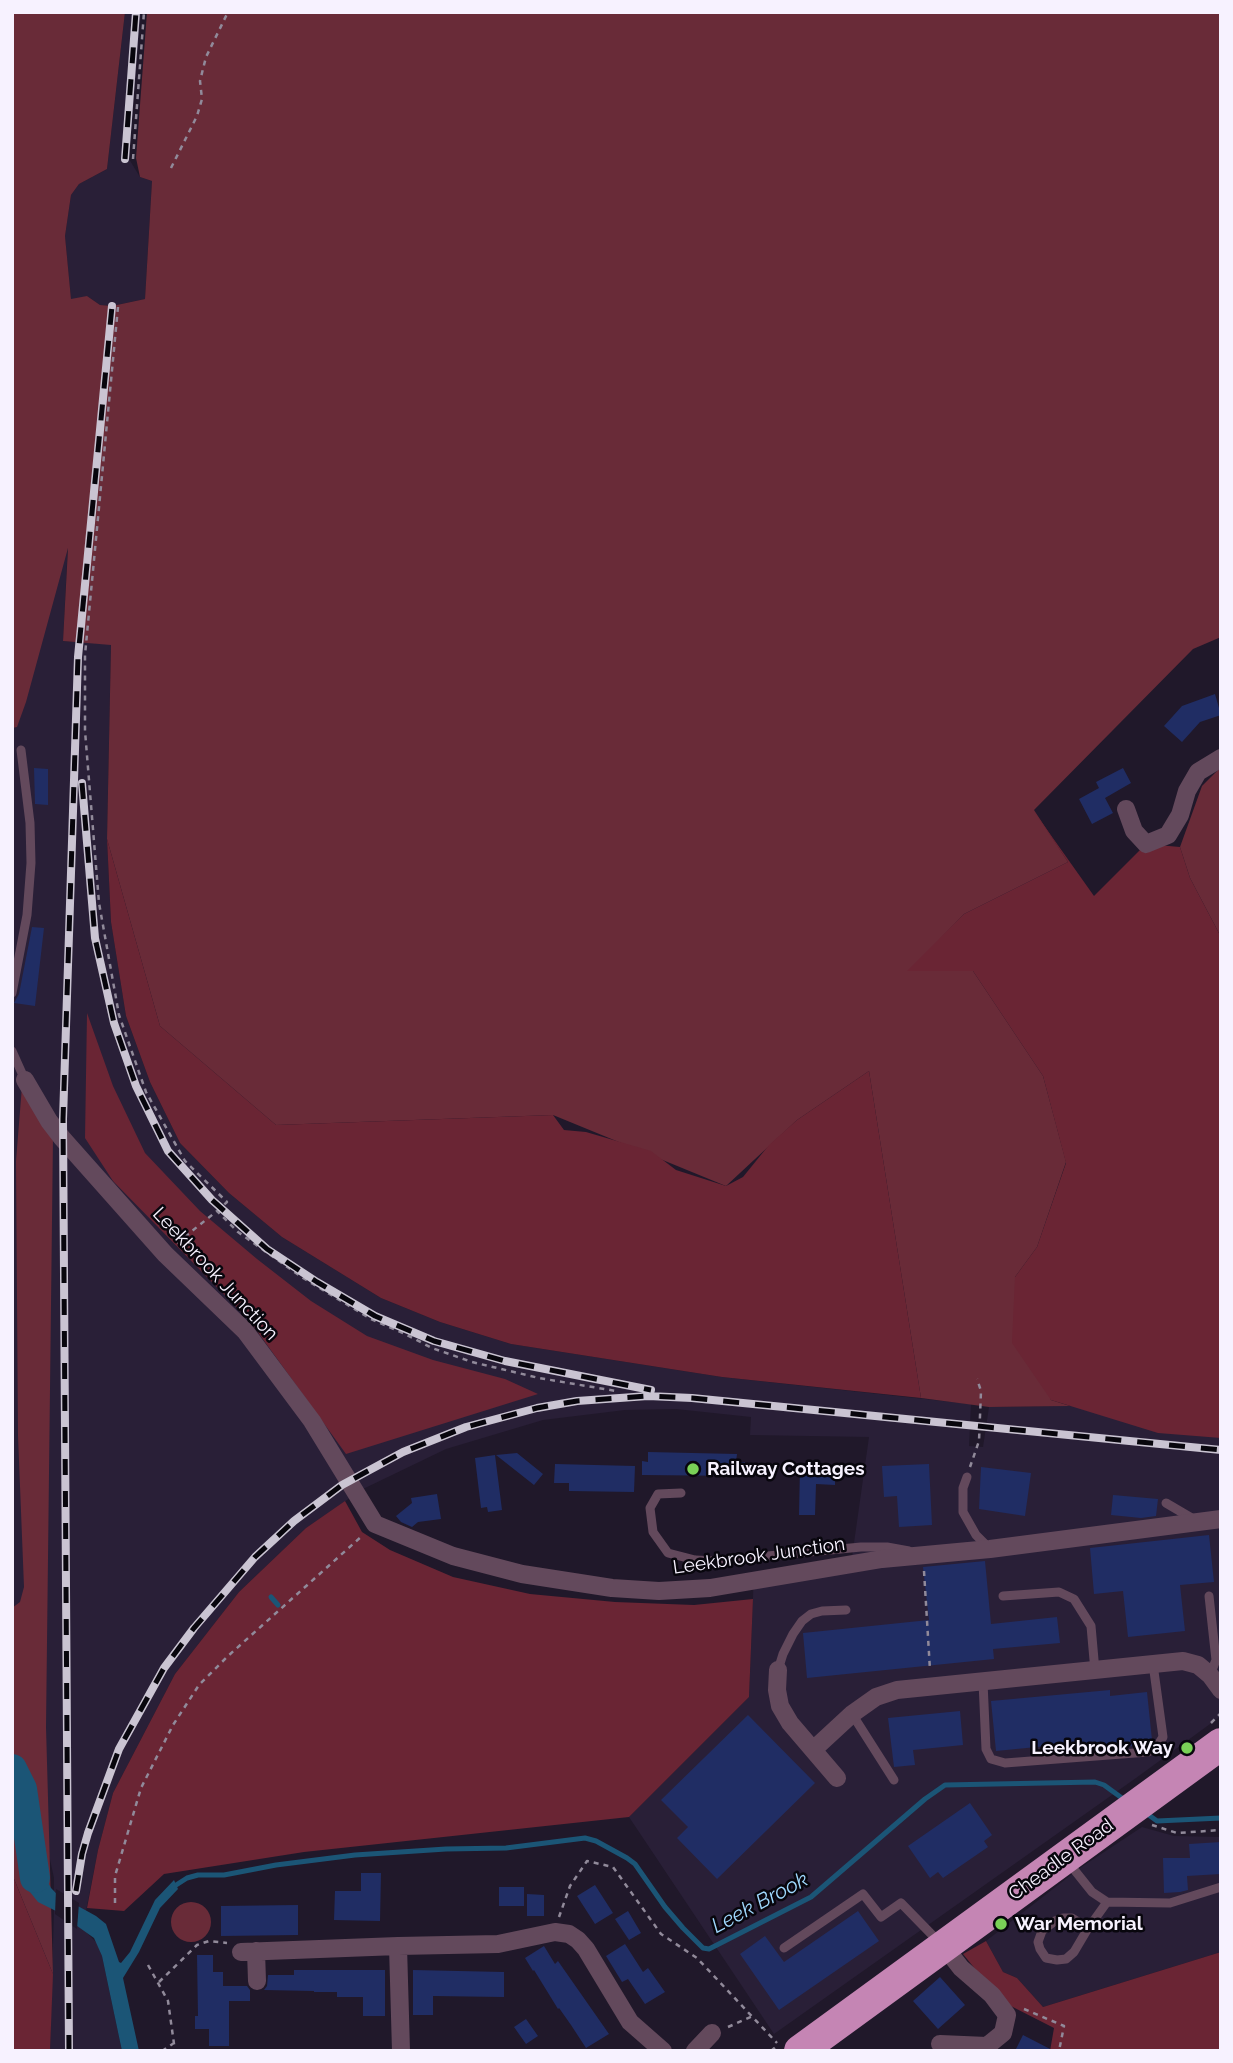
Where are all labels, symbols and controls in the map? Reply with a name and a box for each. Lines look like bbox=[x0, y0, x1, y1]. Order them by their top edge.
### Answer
street label: Leekbrook Junction bbox=[147, 1203, 283, 1345]
place label: Railway Cottages bbox=[707, 1458, 865, 1480]
marker: Railway Cottages bbox=[685, 1461, 701, 1477]
street label: Leekbrook Junction bbox=[671, 1533, 847, 1579]
place label: Leekbrook Way bbox=[1031, 1737, 1173, 1759]
marker: Leekbrook Way bbox=[1179, 1740, 1195, 1756]
street label: Cheadle Road bbox=[1004, 1814, 1118, 1906]
water label: Leek Brook bbox=[707, 1867, 813, 1939]
place label: War Memorial bbox=[1015, 1913, 1143, 1935]
marker: War Memorial bbox=[993, 1916, 1009, 1932]

